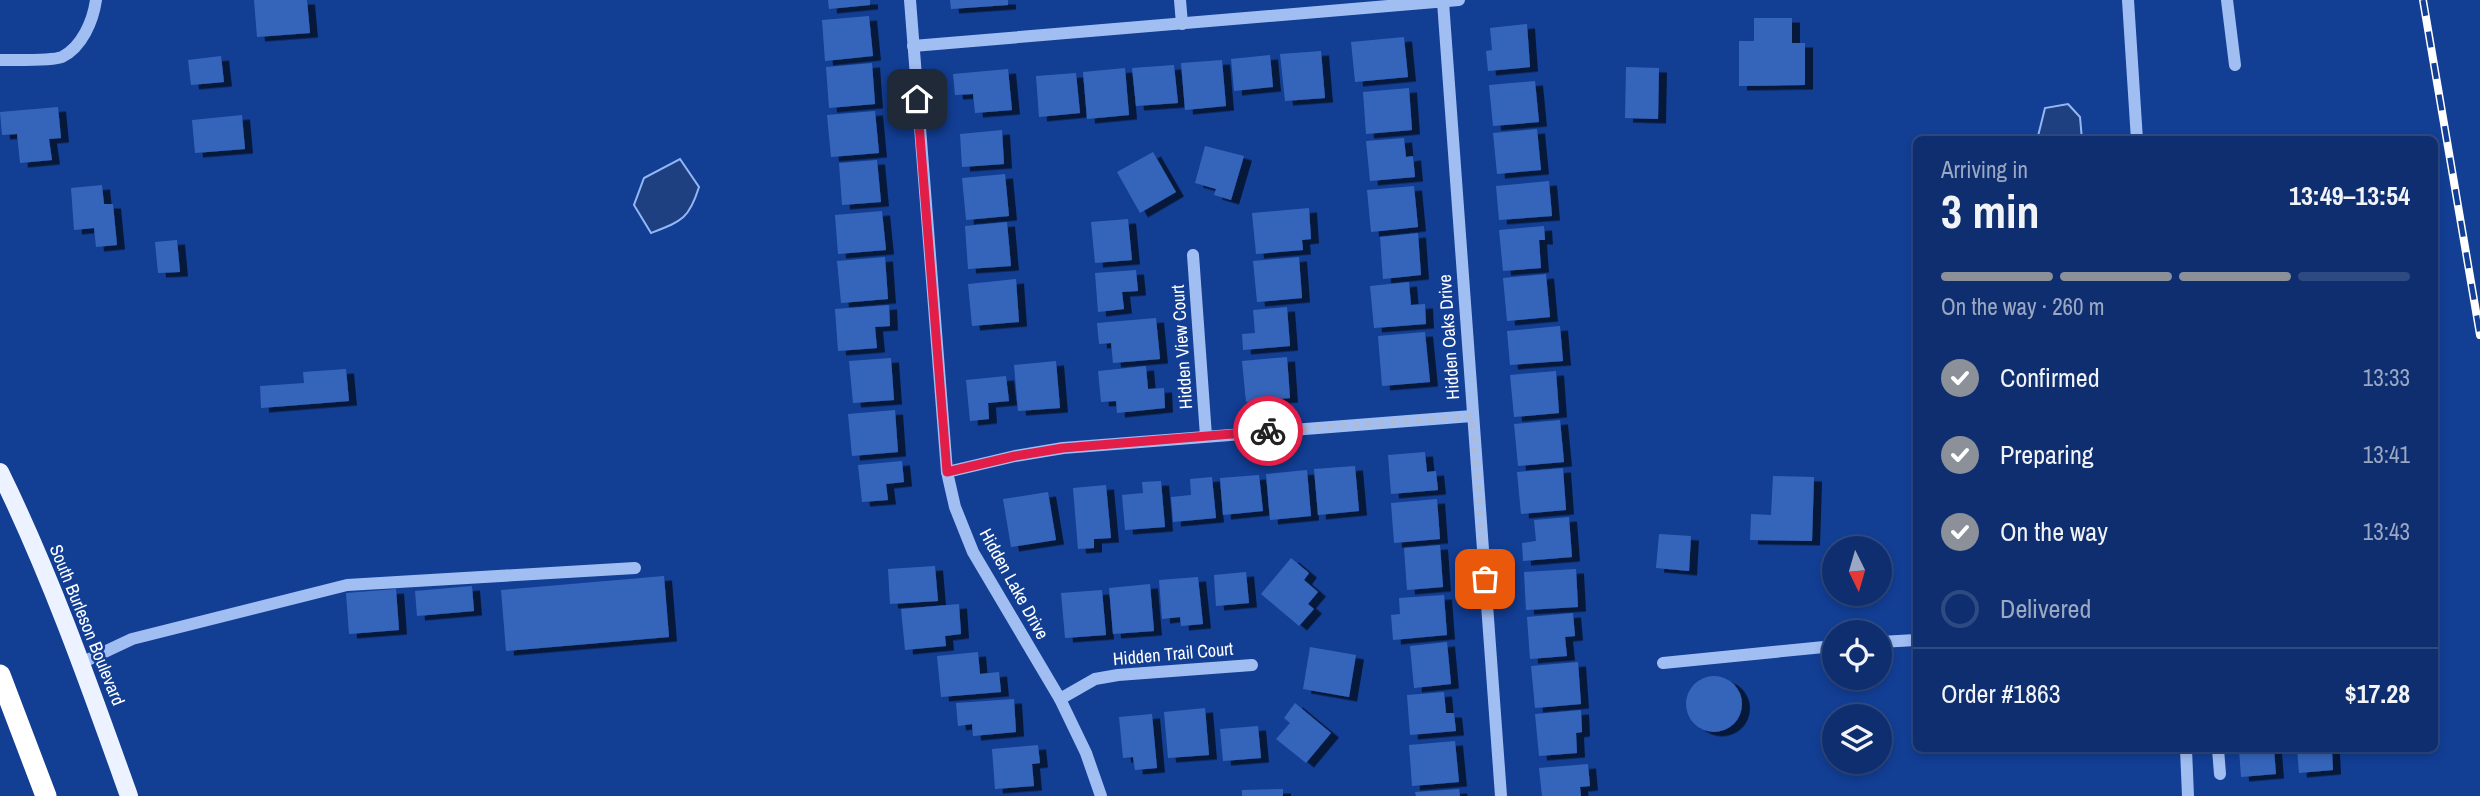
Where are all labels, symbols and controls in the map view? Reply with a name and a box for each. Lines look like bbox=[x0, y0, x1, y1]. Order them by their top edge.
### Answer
pin bbox=[887, 69, 947, 129]
icon: home bbox=[898, 80, 936, 118]
text: Arriving in bbox=[1941, 154, 2028, 185]
text: 13:49–13:54 bbox=[2289, 178, 2410, 213]
text: 3 min bbox=[1941, 180, 2040, 242]
street label: Hidden Oaks Drive bbox=[1432, 274, 1465, 401]
street label: Hidden View Court bbox=[1165, 284, 1198, 410]
text: On the way · 260 m bbox=[1941, 291, 2105, 322]
icon: check bbox=[1941, 359, 1979, 397]
text: Confirmed bbox=[2000, 360, 2100, 395]
text: 13:33 bbox=[2363, 362, 2410, 393]
courier bbox=[1233, 396, 1303, 466]
icon: bike bbox=[1249, 412, 1287, 450]
icon: check bbox=[1941, 436, 1979, 474]
text: Preparing bbox=[2000, 437, 2094, 472]
text: 13:41 bbox=[2363, 439, 2410, 470]
icon: check bbox=[1941, 513, 1979, 551]
text: On the way bbox=[2000, 514, 2108, 549]
text: 13:43 bbox=[2363, 516, 2410, 547]
street label: Hidden Lake Drive bbox=[974, 524, 1055, 644]
north arrow bbox=[1822, 536, 1892, 606]
map controls bbox=[1822, 536, 1892, 774]
street label: South Burleson Boulevard bbox=[44, 541, 131, 709]
pin bbox=[1455, 549, 1515, 609]
icon: bag bbox=[1466, 560, 1504, 598]
text: Delivered bbox=[2000, 591, 2091, 626]
button: locate bbox=[1822, 620, 1892, 690]
street label: Hidden Trail Court bbox=[1112, 636, 1234, 671]
text: Order #1863 bbox=[1941, 676, 2061, 711]
text: $17.28 bbox=[2345, 676, 2410, 711]
button: layers bbox=[1822, 704, 1892, 774]

